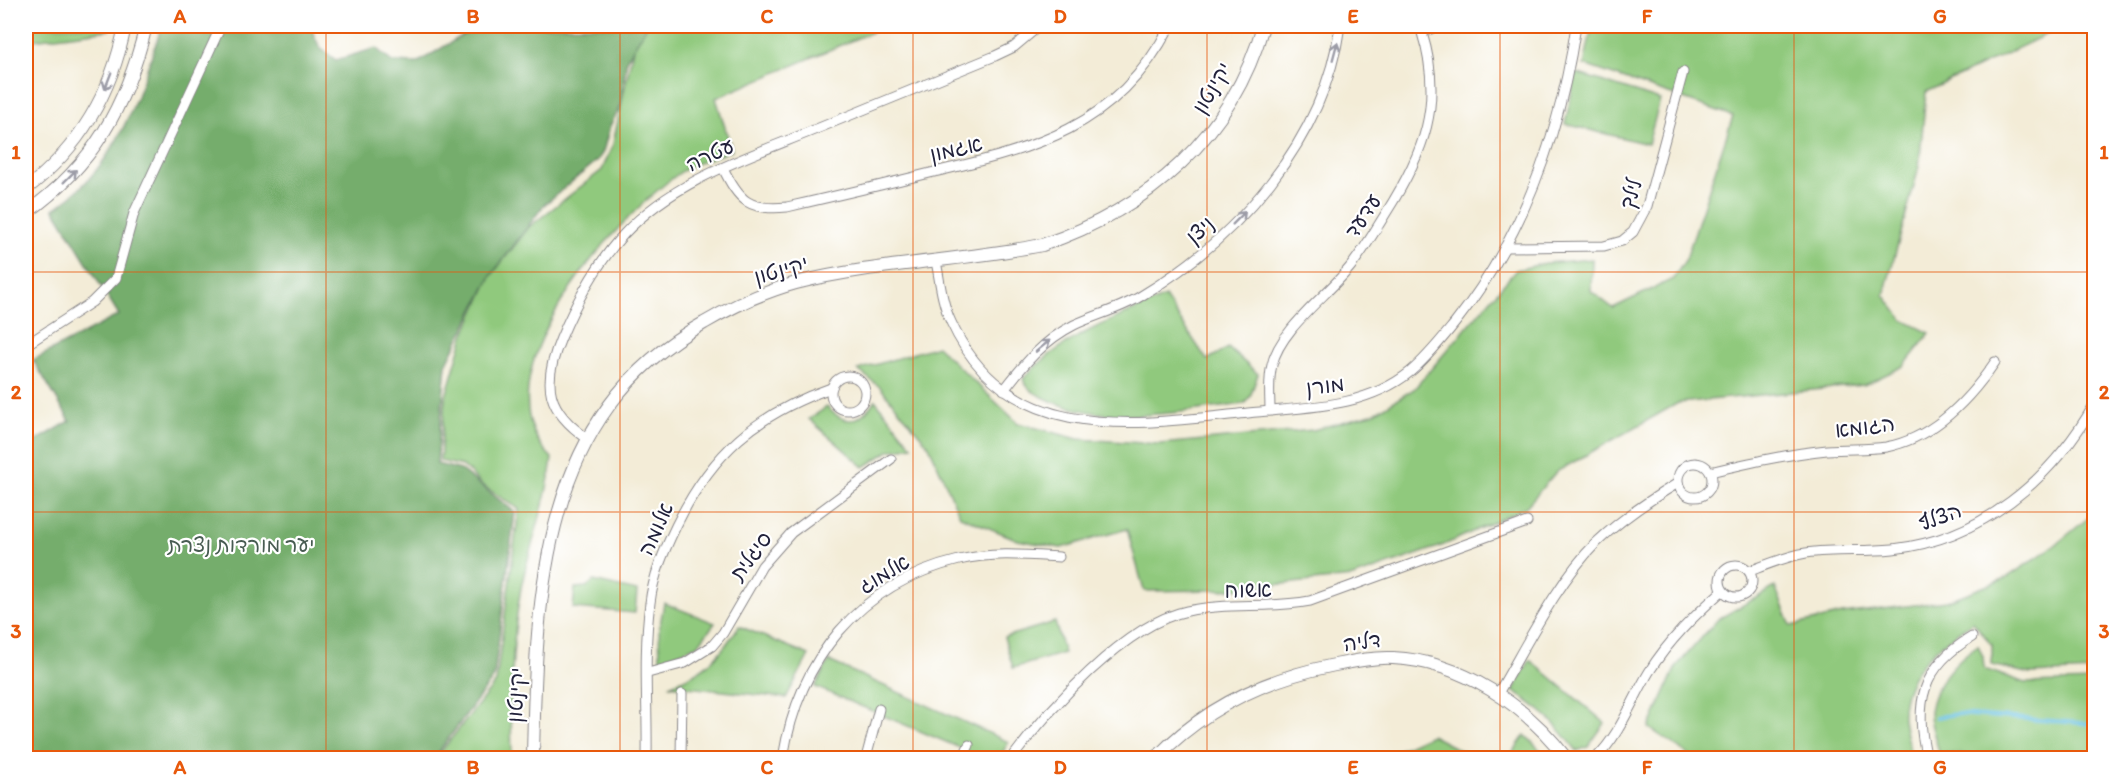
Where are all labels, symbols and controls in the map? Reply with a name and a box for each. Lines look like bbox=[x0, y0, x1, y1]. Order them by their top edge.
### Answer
text: A bbox=[173, 4, 187, 28]
text: B bbox=[467, 4, 480, 28]
text: C bbox=[761, 4, 774, 28]
text: D bbox=[1053, 4, 1067, 28]
text: E bbox=[1347, 4, 1359, 28]
text: F bbox=[1642, 4, 1653, 28]
text: G bbox=[1933, 4, 1947, 28]
one-way arrow bbox=[1330, 42, 1341, 61]
street label: יקינטון bbox=[1187, 58, 1237, 118]
one-way arrow bbox=[102, 71, 113, 90]
street label: אגמון bbox=[927, 130, 985, 168]
street label: עטרה bbox=[682, 133, 738, 176]
text: 1 bbox=[11, 140, 21, 164]
text: 1 bbox=[2099, 140, 2109, 164]
one-way arrow bbox=[63, 168, 78, 183]
street label: לילך bbox=[1614, 175, 1648, 212]
street label: עדעד bbox=[1339, 189, 1386, 242]
street label: ניצן bbox=[1180, 211, 1220, 249]
one-way arrow bbox=[1232, 211, 1247, 226]
street label: יקינטון bbox=[751, 250, 811, 290]
one-way arrow bbox=[1034, 340, 1050, 353]
street label: מורן bbox=[1304, 371, 1346, 401]
text: 2 bbox=[11, 380, 22, 404]
text: 2 bbox=[2099, 380, 2110, 404]
street label: הגומא bbox=[1834, 410, 1896, 443]
street label: הצלף bbox=[1915, 497, 1965, 536]
street label: אלומה bbox=[633, 498, 678, 559]
street label: סיגלית bbox=[724, 526, 777, 586]
park label: יער מורדות נצרת bbox=[167, 532, 314, 558]
street label: אלמוג bbox=[854, 549, 914, 598]
street label: אשוח bbox=[1224, 576, 1272, 603]
text: 3 bbox=[11, 619, 22, 643]
text: 3 bbox=[2099, 619, 2110, 643]
street label: דליה bbox=[1342, 627, 1382, 656]
street label: יקינטון bbox=[502, 667, 530, 723]
text: A bbox=[173, 755, 187, 779]
text: B bbox=[467, 755, 480, 779]
text: C bbox=[761, 755, 774, 779]
text: D bbox=[1053, 755, 1067, 779]
text: E bbox=[1347, 755, 1359, 779]
text: F bbox=[1642, 755, 1653, 779]
text: G bbox=[1933, 755, 1947, 779]

